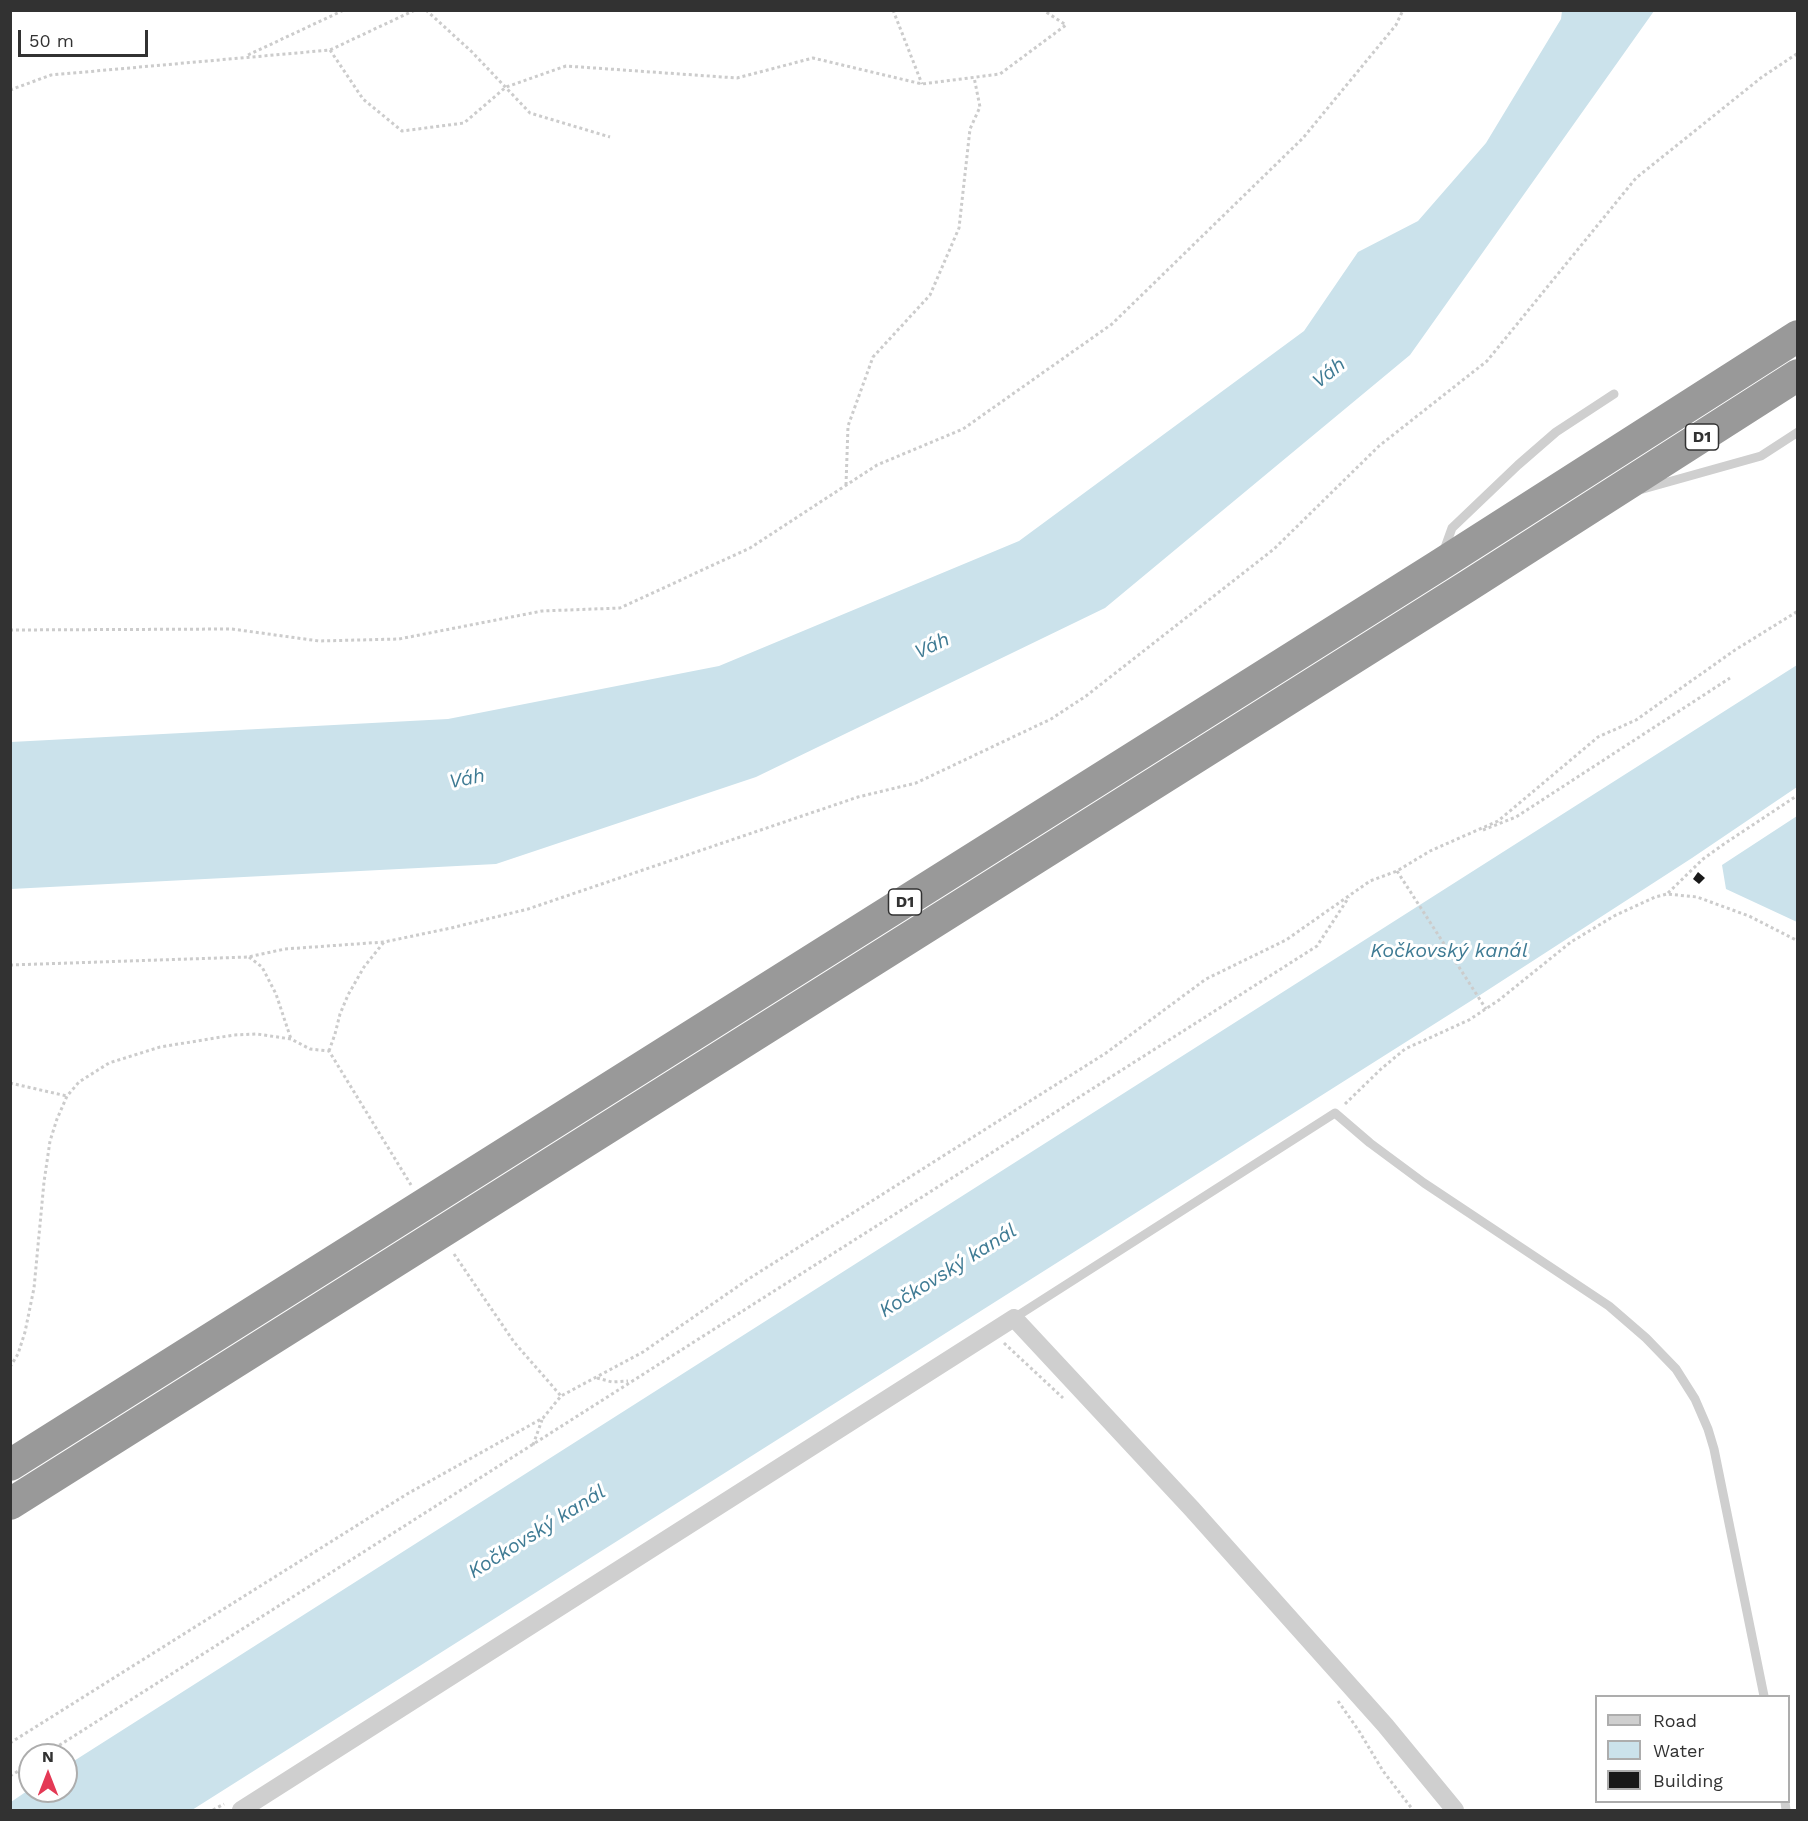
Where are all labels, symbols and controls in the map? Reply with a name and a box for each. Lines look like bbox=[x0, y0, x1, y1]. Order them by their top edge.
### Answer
scale bar bbox=[21, 18, 152, 56]
text: 50 m bbox=[29, 30, 74, 51]
water label: Váh bbox=[1307, 352, 1351, 394]
road number: D1 bbox=[1686, 424, 1718, 450]
water label: Váh bbox=[911, 628, 953, 664]
water label: Váh bbox=[447, 764, 487, 794]
road number: D1 bbox=[888, 889, 922, 915]
water label: Kočkovský kanál bbox=[1370, 939, 1528, 963]
water label: Kočkovský kanál bbox=[875, 1219, 1021, 1323]
water label: Kočkovský kanál bbox=[464, 1480, 610, 1584]
legend bbox=[1595, 1695, 1790, 1803]
text: Road bbox=[1653, 1710, 1697, 1731]
text: Water bbox=[1653, 1740, 1705, 1761]
north arrow bbox=[18, 1743, 78, 1803]
text: N bbox=[42, 1747, 54, 1766]
text: Building bbox=[1653, 1770, 1723, 1791]

